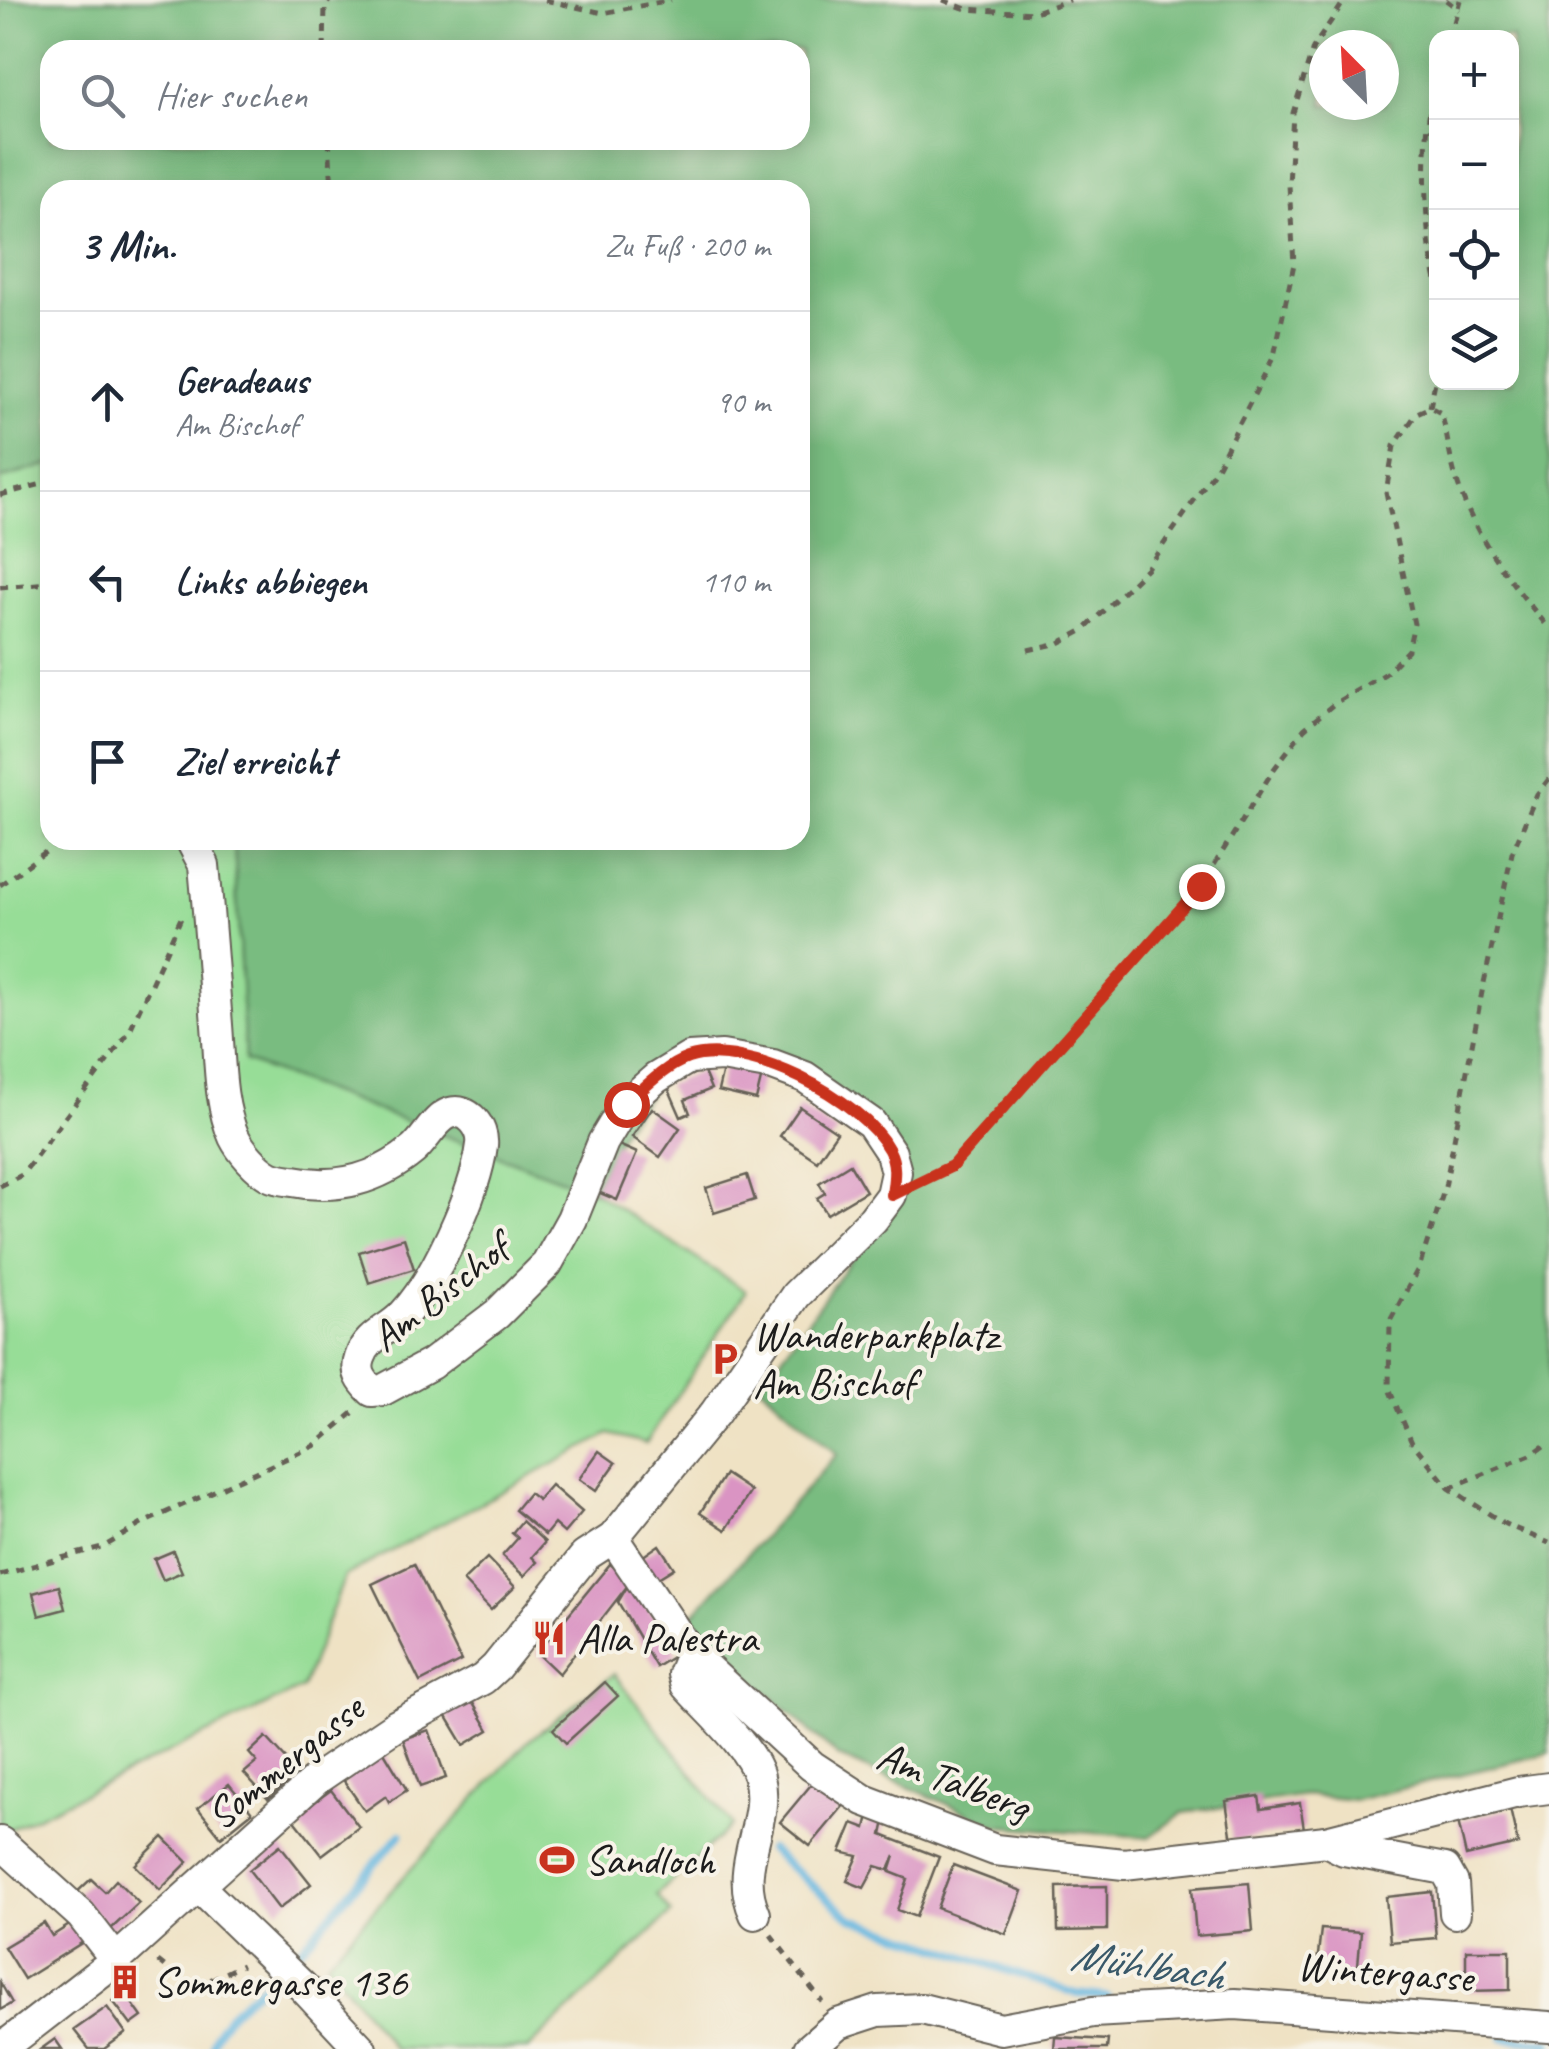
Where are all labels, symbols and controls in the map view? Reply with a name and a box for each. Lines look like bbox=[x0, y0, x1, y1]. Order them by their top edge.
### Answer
north arrow bbox=[1309, 30, 1399, 120]
map controls bbox=[1429, 30, 1519, 390]
button: + bbox=[1429, 30, 1519, 120]
search box bbox=[40, 40, 810, 150]
icon: search bbox=[75, 68, 130, 123]
text: Hier suchen bbox=[155, 72, 307, 119]
button: − bbox=[1429, 120, 1519, 210]
button: locate bbox=[1429, 210, 1519, 300]
text: 3 Min. bbox=[80, 219, 176, 272]
text: Zu Fuß · 200 m bbox=[605, 225, 770, 266]
button: layers bbox=[1429, 300, 1519, 390]
text: Geradeaus bbox=[175, 357, 308, 404]
icon: ahead bbox=[80, 374, 135, 429]
text: 90 m bbox=[716, 381, 770, 422]
text: Am Bischof bbox=[175, 404, 298, 445]
icon: left bbox=[80, 554, 135, 609]
text: Links abbiegen bbox=[175, 558, 367, 605]
text: 110 m bbox=[701, 561, 770, 602]
icon: arrive bbox=[80, 734, 135, 789]
text: Ziel erreicht bbox=[175, 738, 335, 785]
route end bbox=[1179, 864, 1225, 910]
route start bbox=[604, 1082, 650, 1128]
street label: Am Bischof bbox=[360, 1218, 526, 1364]
place label: Wanderparkplatz Am Bischof bbox=[753, 1309, 1003, 1410]
parking icon: Wanderparkplatz Am Bischof bbox=[706, 1340, 744, 1378]
place label: Alla Palestra bbox=[577, 1612, 760, 1665]
restaurant icon: Alla Palestra bbox=[530, 1619, 568, 1657]
street label: Sommergasse bbox=[196, 1680, 377, 1842]
street label: Am Talberg bbox=[870, 1729, 1039, 1834]
place label: Sandloch bbox=[585, 1834, 717, 1887]
sports icon: Sandloch bbox=[538, 1841, 576, 1879]
water label: Mühlbach bbox=[1067, 1926, 1230, 2004]
street label: Wintergasse bbox=[1296, 1939, 1478, 2005]
place label: Sommergasse 136 bbox=[153, 1956, 408, 2009]
building icon: Sommergasse 136 bbox=[106, 1963, 144, 2001]

